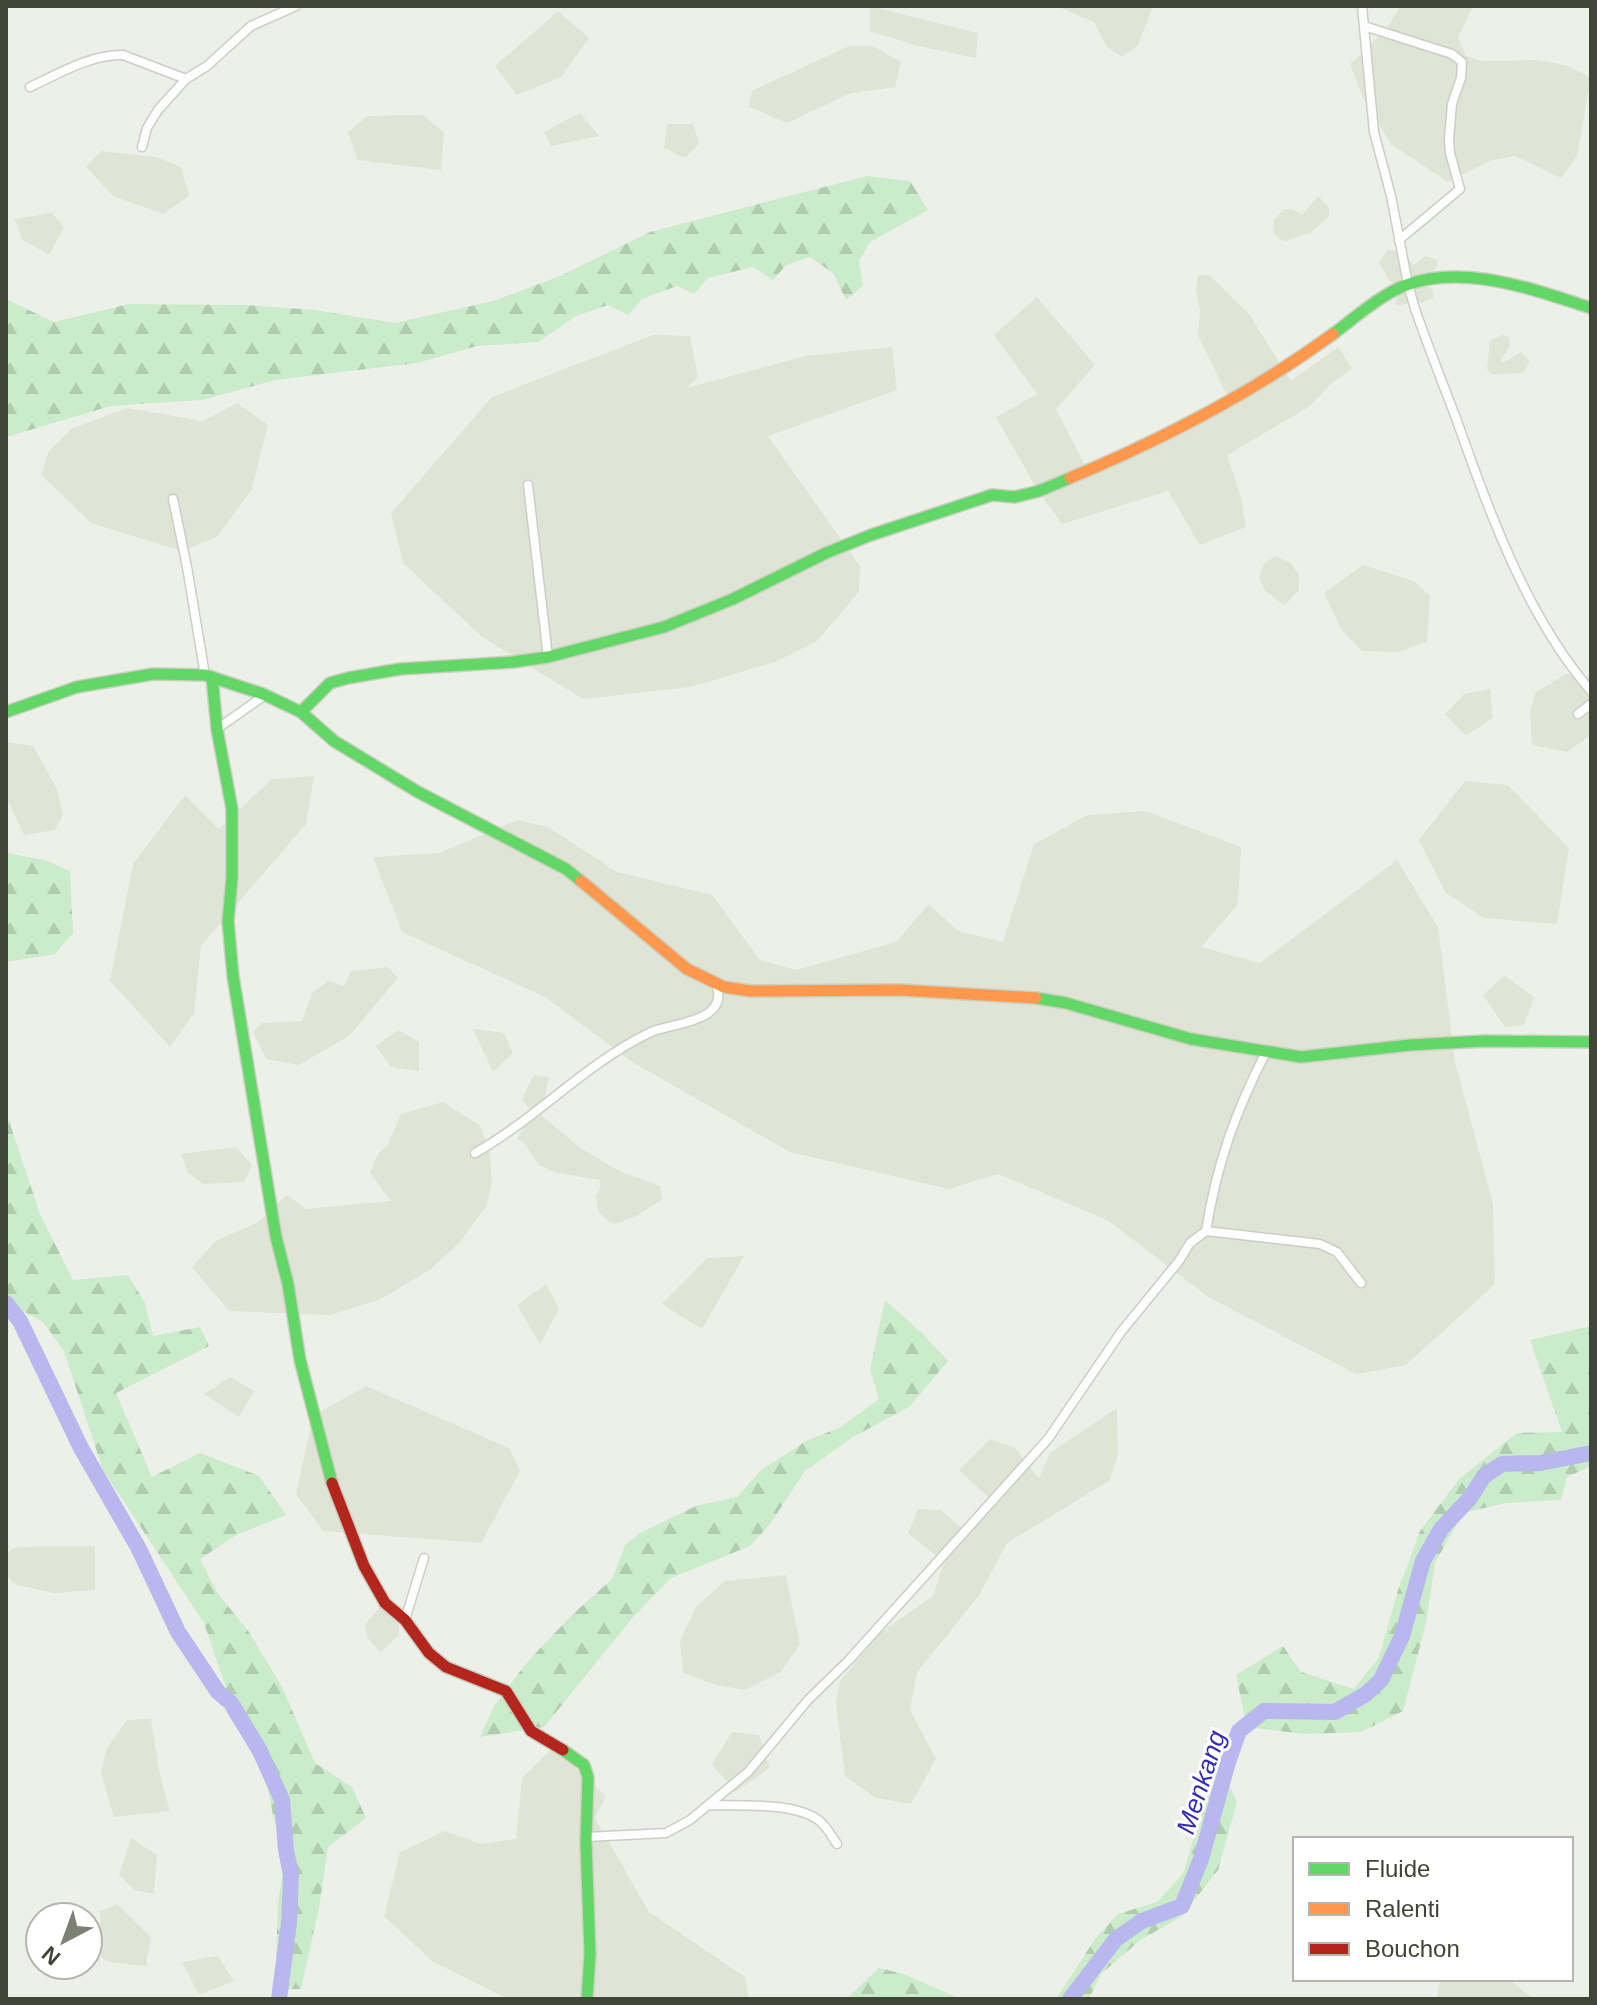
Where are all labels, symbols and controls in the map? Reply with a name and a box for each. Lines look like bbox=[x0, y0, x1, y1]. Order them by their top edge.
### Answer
water label: Menkang bbox=[1170, 1726, 1232, 1838]
legend bbox=[1293, 1837, 1573, 1981]
text: Fluide bbox=[1365, 1855, 1430, 1882]
text: Ralenti bbox=[1365, 1895, 1440, 1922]
north arrow bbox=[24, 1901, 104, 1981]
text: Bouchon bbox=[1365, 1935, 1460, 1962]
text: N bbox=[37, 1941, 65, 1970]

